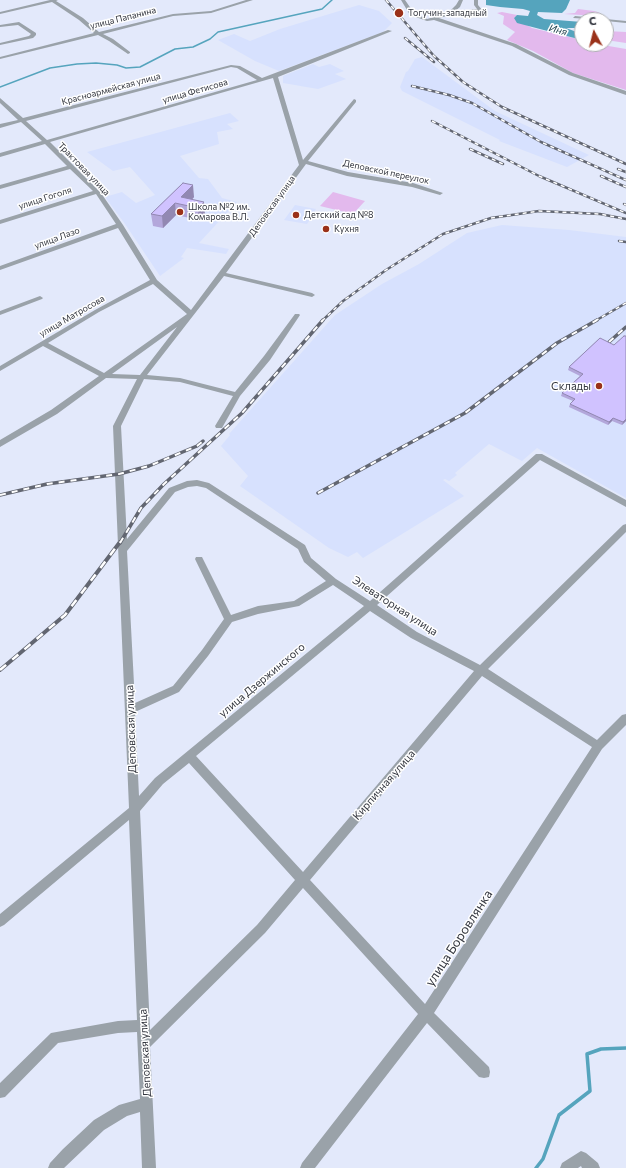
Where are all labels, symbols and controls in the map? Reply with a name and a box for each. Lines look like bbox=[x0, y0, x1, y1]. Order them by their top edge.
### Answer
street label: улица Папанина bbox=[89, 5, 157, 31]
marker: Тогучин-западный bbox=[393, 7, 405, 19]
place label: Тогучин-западный bbox=[408, 8, 487, 18]
north arrow bbox=[574, 12, 614, 52]
text: С bbox=[588, 14, 597, 27]
water label: Иня bbox=[547, 22, 569, 38]
street label: Красноармейская улица bbox=[60, 71, 162, 107]
street label: улица Фетисова bbox=[161, 77, 229, 105]
street label: Трактовая улица bbox=[56, 140, 112, 198]
street label: Деповской переулок bbox=[342, 158, 430, 186]
street label: Деповская улица bbox=[246, 174, 298, 238]
street label: улица Гоголя bbox=[17, 184, 73, 212]
place label: Школа №2 им. Комарова В.Л. bbox=[188, 202, 250, 223]
marker: Школа №2 им. Комарова В.Л. bbox=[175, 207, 185, 217]
marker: Детский сад №8 bbox=[291, 210, 301, 220]
place label: Детский сад №8 bbox=[304, 210, 373, 220]
marker: Кухня bbox=[321, 224, 331, 234]
place label: Кухня bbox=[334, 224, 359, 234]
street label: улица Лазо bbox=[33, 225, 81, 251]
street label: улица Матросова bbox=[37, 293, 107, 339]
place label: Склады bbox=[551, 379, 591, 393]
marker: Склады bbox=[594, 381, 604, 391]
street label: Элеваторная улица bbox=[350, 573, 440, 639]
street label: улица Дзержинского bbox=[216, 640, 308, 720]
street label: Деповская улица bbox=[123, 685, 139, 773]
street label: Кирпичная улица bbox=[350, 747, 418, 823]
street label: улица Боровлянка bbox=[422, 887, 496, 989]
street label: Деповская улица bbox=[136, 1009, 154, 1097]

